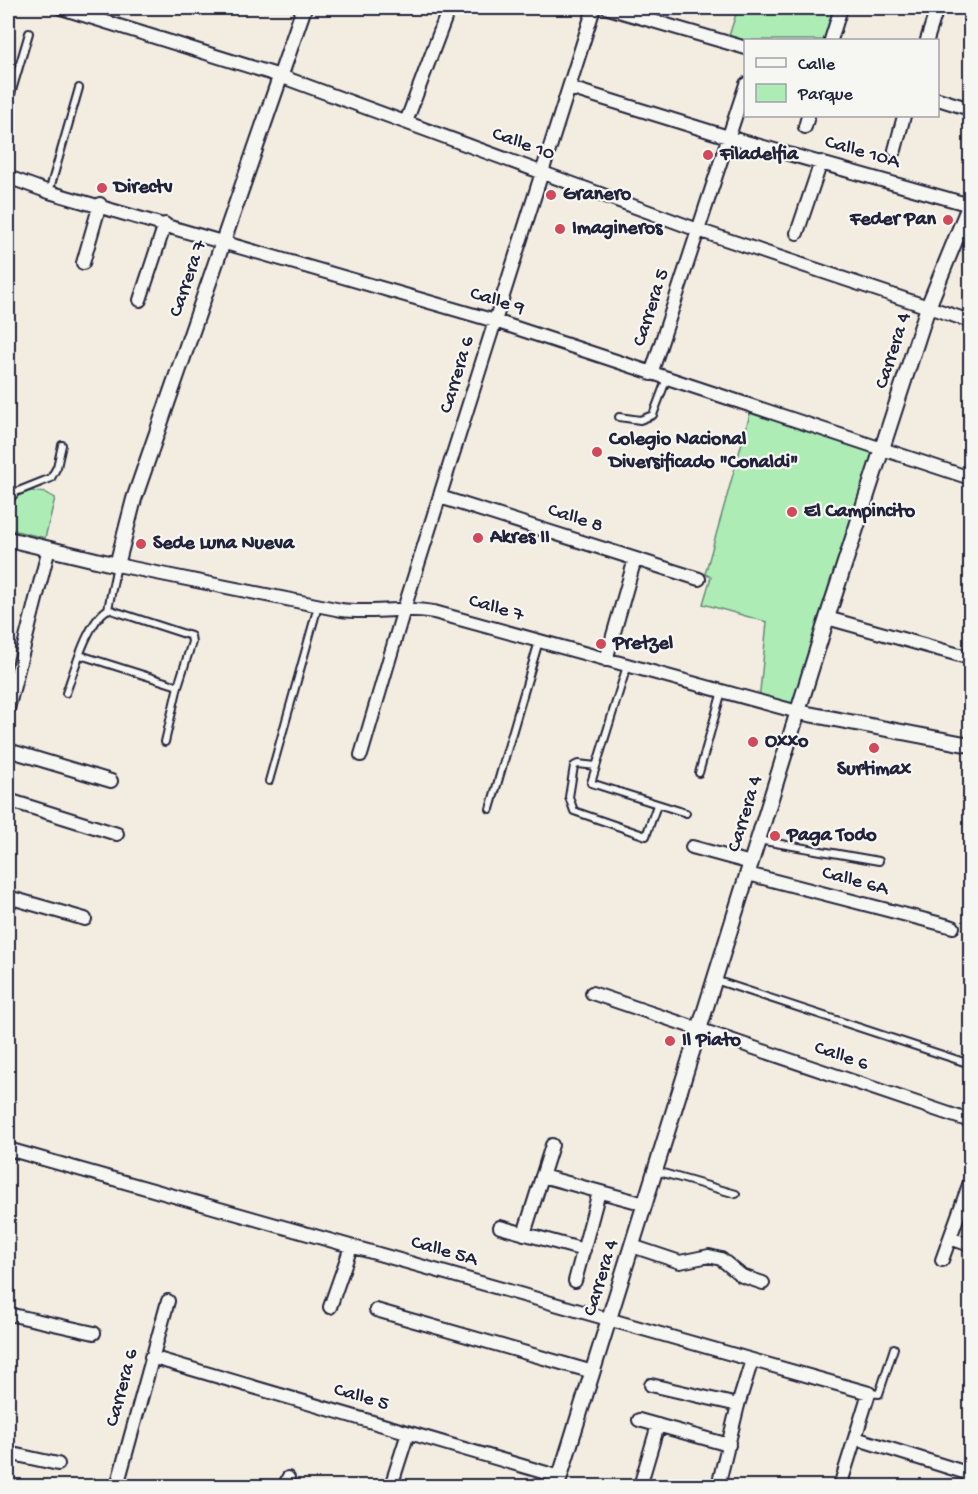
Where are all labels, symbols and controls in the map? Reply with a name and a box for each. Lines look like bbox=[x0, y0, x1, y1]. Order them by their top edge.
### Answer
legend bbox=[744, 39, 939, 117]
text: Calle bbox=[798, 55, 836, 76]
text: Parque bbox=[797, 85, 854, 106]
street label: Calle 10 bbox=[488, 123, 558, 167]
street label: Calle 10A bbox=[822, 131, 903, 175]
place label: Filadelfia bbox=[719, 143, 799, 167]
marker: Filadelfia bbox=[701, 148, 715, 162]
place label: Directv bbox=[112, 177, 173, 200]
marker: Directv bbox=[95, 181, 109, 195]
place label: Granero bbox=[563, 184, 632, 207]
marker: Granero bbox=[544, 188, 558, 202]
place label: Feder Pan bbox=[849, 209, 936, 232]
marker: Feder Pan bbox=[941, 213, 955, 227]
place label: Imagineros bbox=[572, 218, 664, 241]
marker: Imagineros bbox=[553, 222, 567, 236]
street label: Carrera 7 bbox=[165, 237, 213, 320]
street label: Carrera 5 bbox=[629, 266, 675, 350]
street label: Calle 9 bbox=[467, 283, 527, 321]
street label: Carrera 4 bbox=[871, 309, 917, 392]
street label: Carrera 6 bbox=[435, 333, 481, 416]
place label: Colegio Nacional Diversificado "Conaldi" bbox=[607, 429, 798, 475]
marker: Colegio Nacional Diversificado "Conaldi" bbox=[590, 445, 604, 459]
street label: Calle 8 bbox=[544, 499, 606, 539]
place label: El Campincito bbox=[804, 501, 916, 524]
marker: El Campincito bbox=[785, 505, 799, 519]
place label: Akres II bbox=[489, 527, 550, 550]
marker: Akres II bbox=[471, 531, 485, 545]
place label: Sede Luna Nueva bbox=[153, 533, 295, 556]
marker: Sede Luna Nueva bbox=[134, 537, 148, 551]
street label: Calle 7 bbox=[466, 590, 527, 628]
place label: Pretzel bbox=[612, 633, 674, 656]
marker: Pretzel bbox=[594, 637, 608, 651]
place label: Oxxo bbox=[765, 731, 809, 754]
marker: Oxxo bbox=[746, 735, 760, 749]
marker: Surtimax bbox=[867, 741, 881, 755]
place label: Surtimax bbox=[837, 759, 912, 782]
street label: Carrera 4 bbox=[723, 772, 769, 855]
place label: Paga Todo bbox=[786, 825, 877, 848]
marker: Paga Todo bbox=[768, 829, 782, 843]
street label: Calle 6A bbox=[819, 862, 892, 902]
place label: Il Piato bbox=[682, 1030, 742, 1053]
marker: Il Piato bbox=[663, 1034, 677, 1048]
street label: Calle 6 bbox=[811, 1037, 872, 1077]
street label: Calle 5A bbox=[408, 1232, 481, 1273]
street label: Carrera 4 bbox=[579, 1236, 625, 1319]
street label: Carrera 6 bbox=[102, 1346, 145, 1429]
street label: Calle 5 bbox=[331, 1379, 391, 1417]

